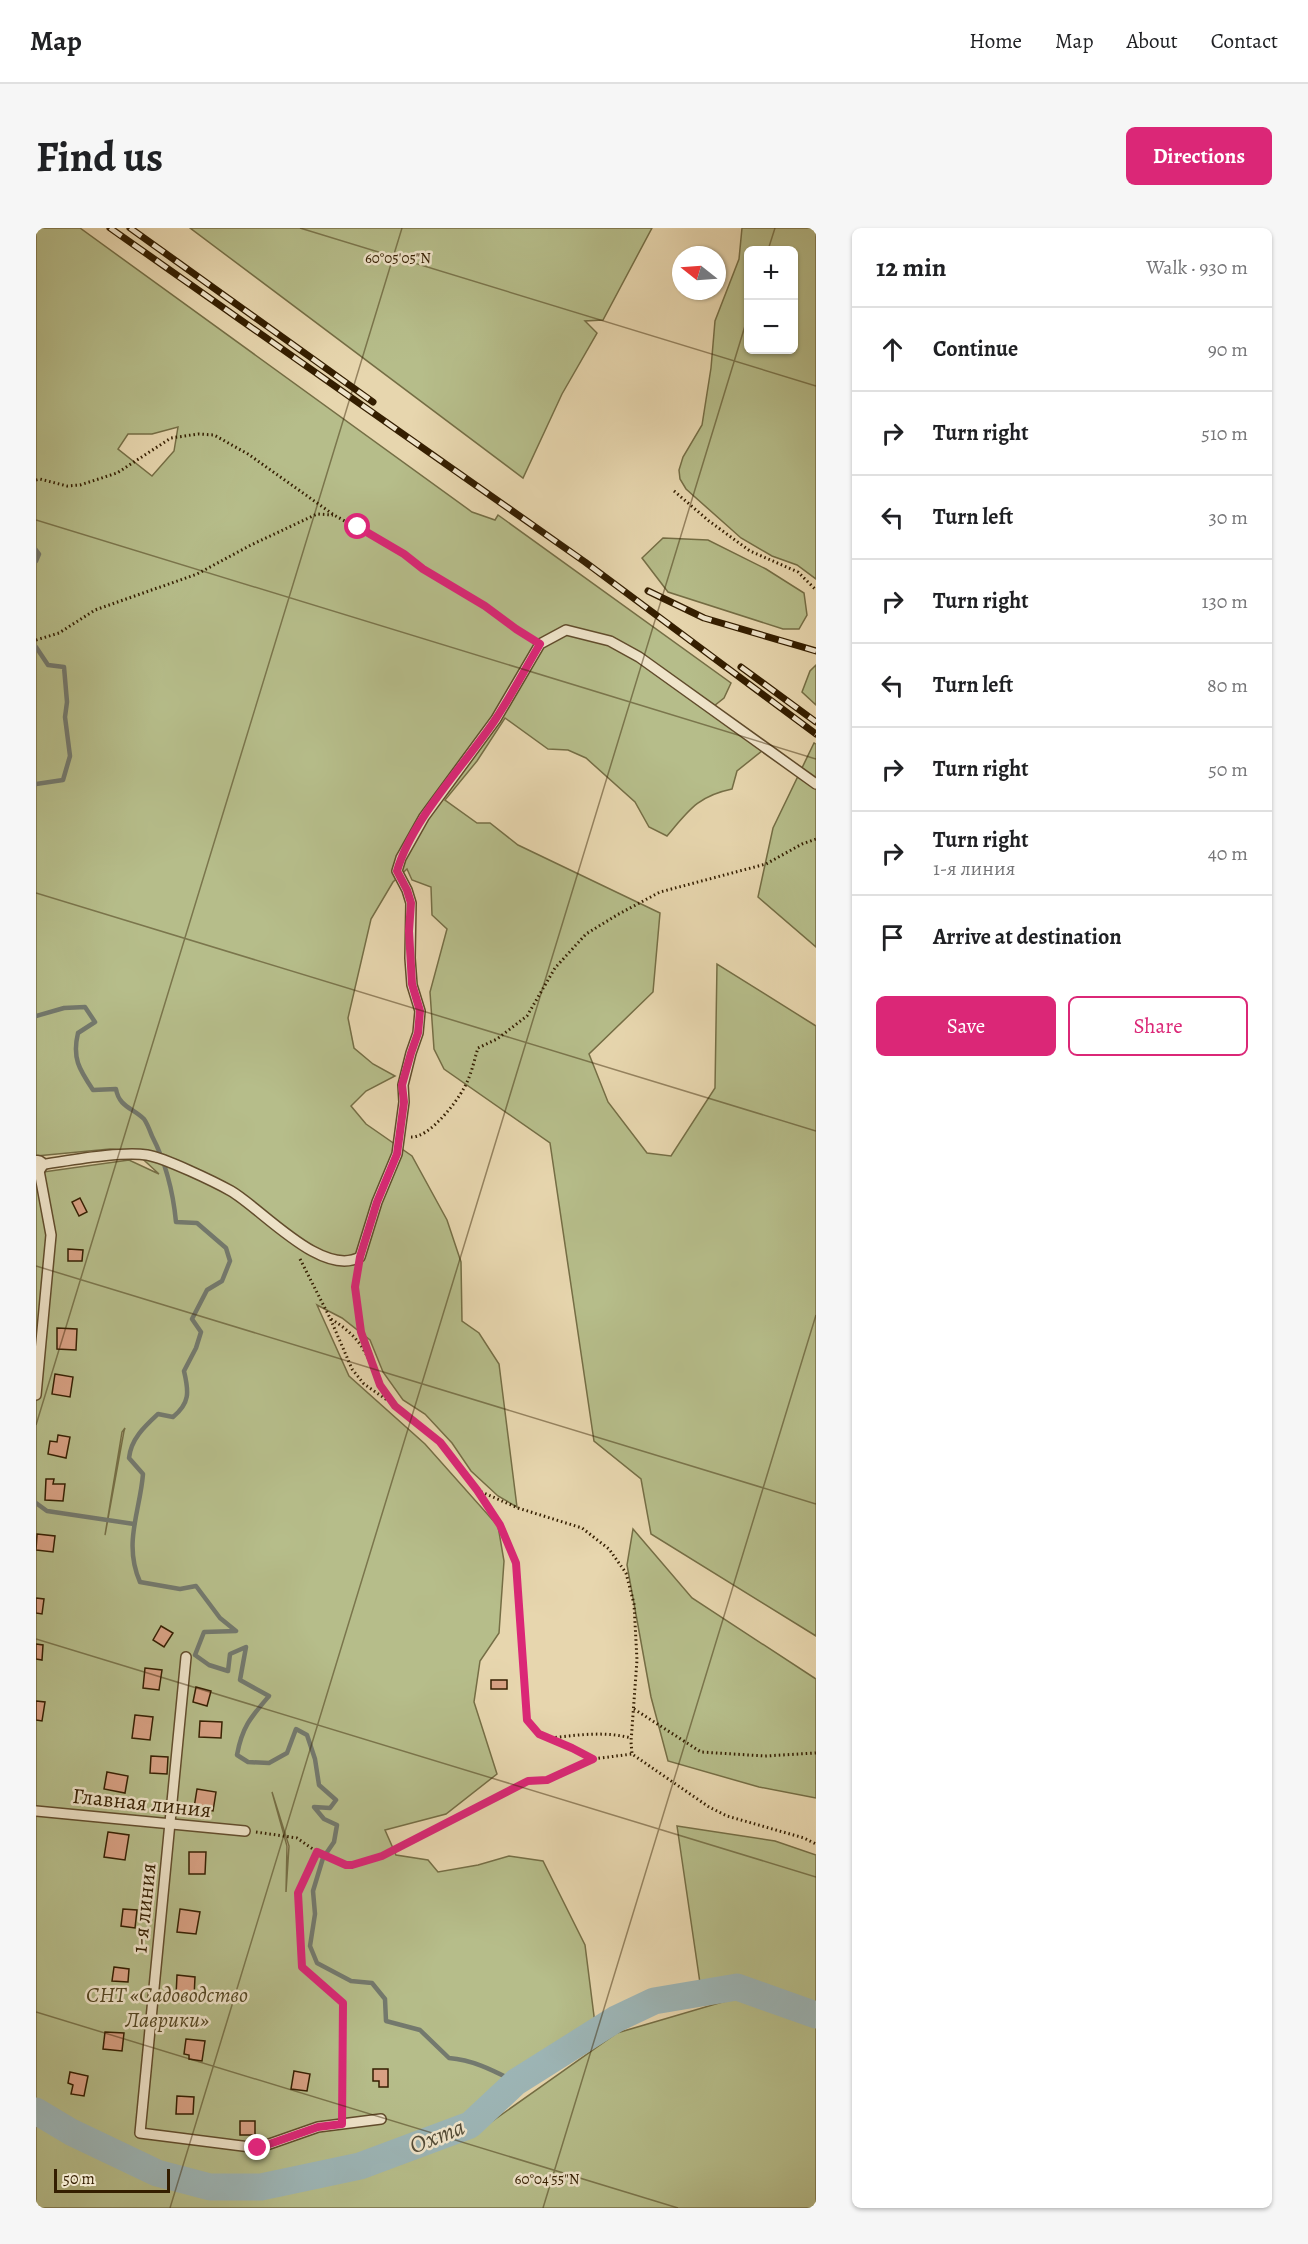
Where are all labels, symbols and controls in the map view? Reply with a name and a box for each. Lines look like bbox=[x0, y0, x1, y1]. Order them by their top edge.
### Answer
text: Map bbox=[30, 22, 82, 60]
text: Home bbox=[969, 27, 1022, 55]
text: Map bbox=[1055, 27, 1093, 55]
text: About bbox=[1126, 27, 1178, 55]
text: Contact bbox=[1211, 27, 1278, 55]
button: Directions bbox=[1126, 127, 1272, 185]
text: Find us bbox=[36, 128, 163, 185]
north arrow bbox=[672, 246, 726, 300]
map controls bbox=[744, 246, 798, 354]
button: + bbox=[744, 246, 798, 300]
text: 60°05'05"N bbox=[365, 248, 431, 268]
text: 12 min bbox=[876, 250, 946, 285]
text: Walk · 930 m bbox=[1146, 254, 1248, 281]
button: − bbox=[744, 300, 798, 354]
icon: ahead bbox=[876, 333, 909, 366]
text: Continue bbox=[933, 334, 1018, 364]
text: 90 m bbox=[1208, 336, 1248, 363]
icon: right bbox=[876, 417, 909, 450]
text: Turn right bbox=[933, 418, 1029, 448]
text: 510 m bbox=[1201, 420, 1248, 447]
icon: left bbox=[876, 501, 909, 534]
text: Turn left bbox=[933, 502, 1013, 532]
text: 30 m bbox=[1208, 504, 1248, 531]
route start bbox=[344, 513, 370, 539]
icon: right bbox=[876, 585, 909, 618]
text: Turn right bbox=[933, 586, 1029, 616]
text: 130 m bbox=[1202, 588, 1248, 615]
icon: left bbox=[876, 669, 909, 702]
text: Turn left bbox=[933, 670, 1013, 700]
text: 80 m bbox=[1207, 672, 1248, 699]
icon: right bbox=[876, 753, 909, 786]
text: Turn right bbox=[933, 754, 1029, 784]
text: 50 m bbox=[1208, 756, 1248, 783]
text: Turn right bbox=[933, 825, 1029, 855]
icon: right bbox=[876, 837, 909, 870]
text: 40 m bbox=[1208, 840, 1248, 867]
text: 1-я линия bbox=[933, 855, 1015, 882]
icon: arrive bbox=[876, 921, 909, 954]
text: Arrive at destination bbox=[933, 922, 1122, 952]
button: Save bbox=[876, 996, 1056, 1056]
button: Share bbox=[1068, 996, 1248, 1056]
street label: Главная линия bbox=[71, 1781, 213, 1825]
street label: 1-я линия bbox=[124, 1861, 164, 1955]
park label: СНТ «Садоводство Лаврики» bbox=[86, 1980, 248, 2035]
water label: Охта bbox=[405, 2110, 469, 2162]
route end bbox=[244, 2134, 270, 2160]
scale bar bbox=[54, 2166, 170, 2194]
text: 50 m bbox=[63, 2168, 95, 2190]
text: 60°04'55"N bbox=[514, 2169, 580, 2189]

